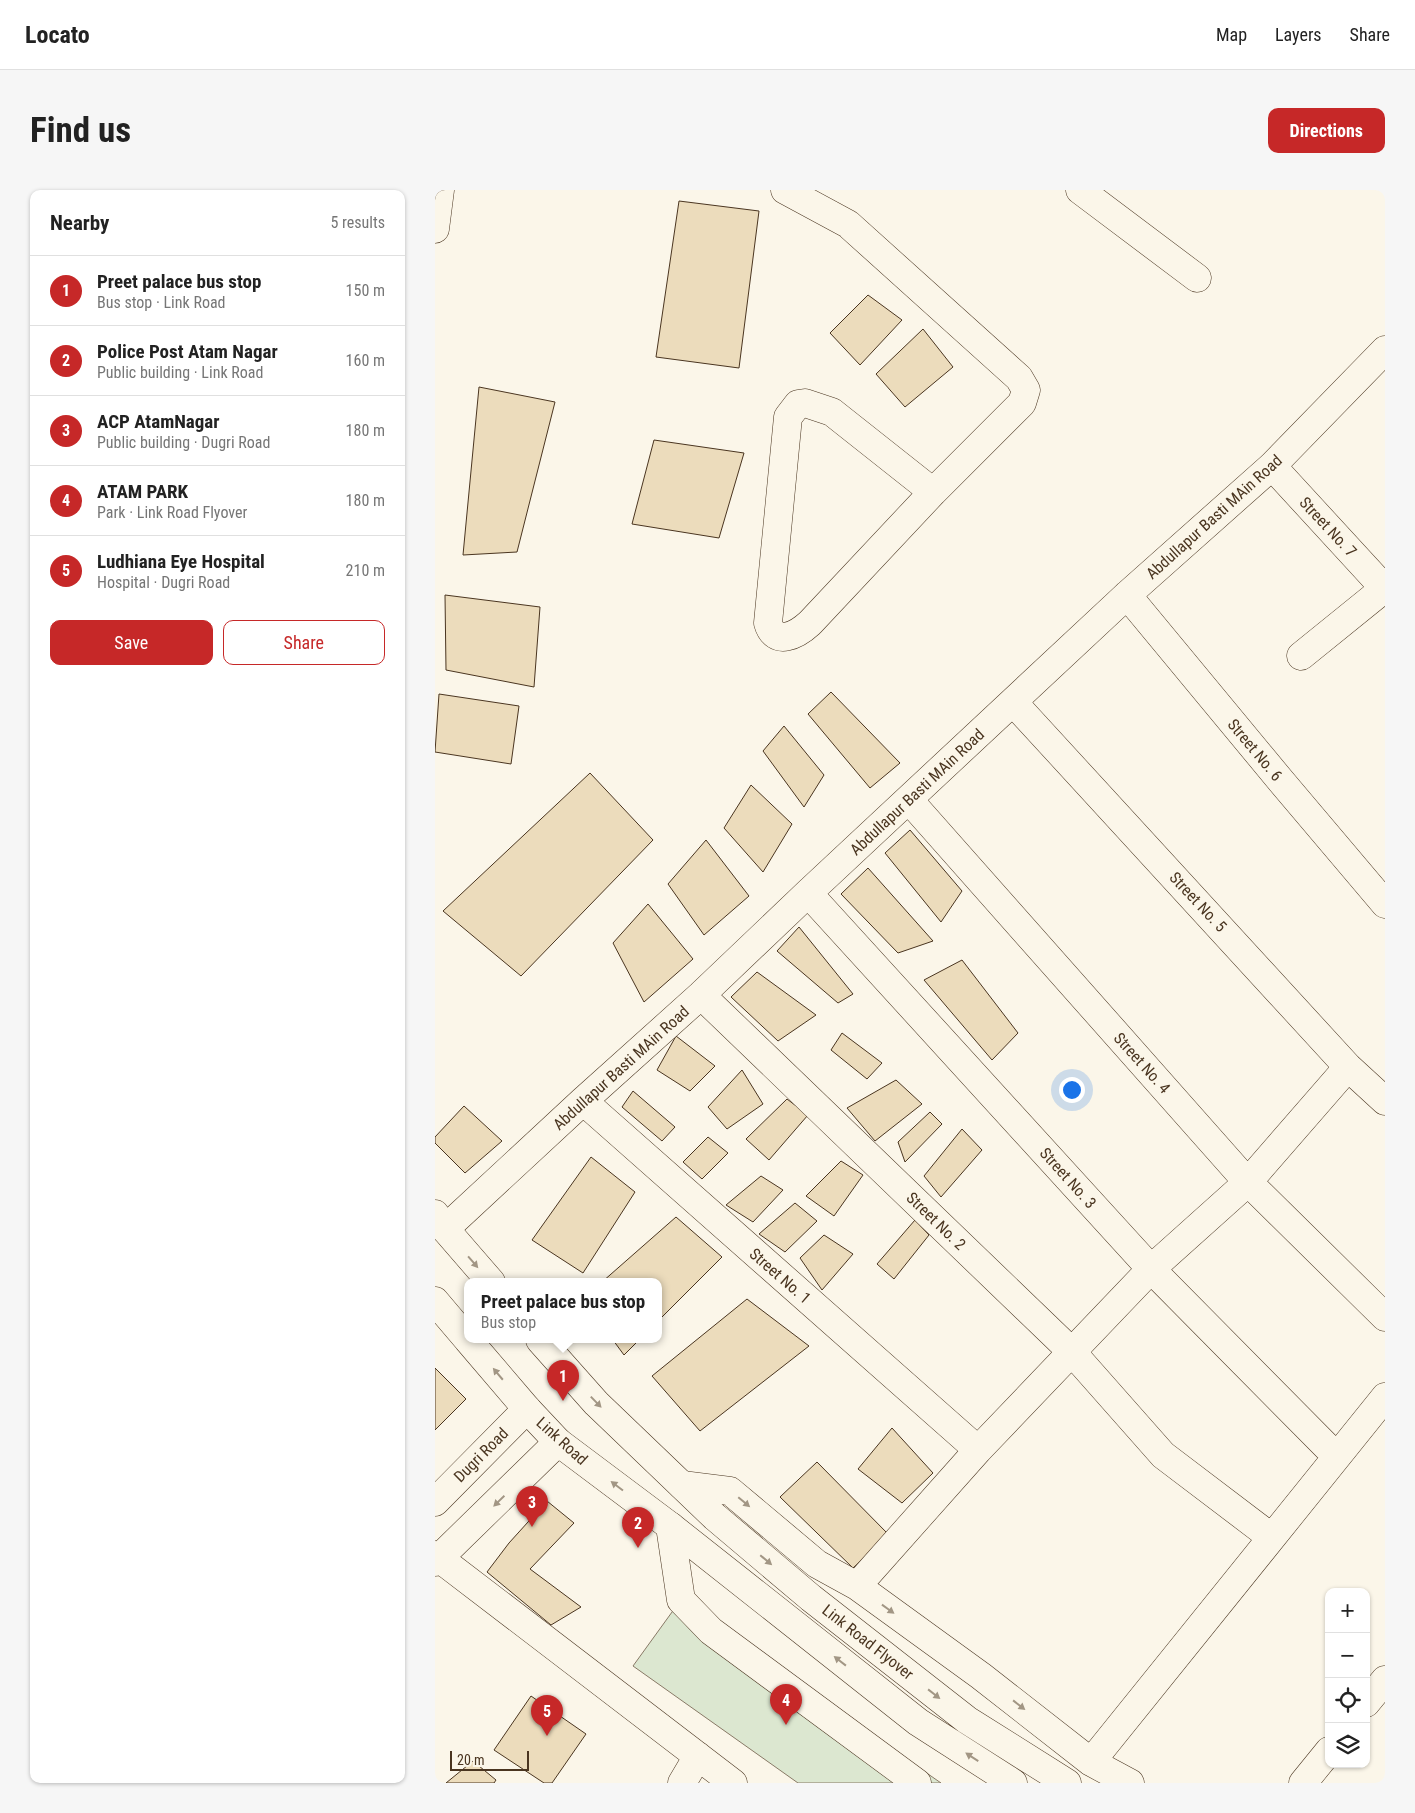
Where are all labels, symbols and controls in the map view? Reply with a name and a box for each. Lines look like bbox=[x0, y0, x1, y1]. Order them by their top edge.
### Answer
text: Locato bbox=[25, 21, 90, 49]
text: Map bbox=[1216, 24, 1247, 45]
text: Layers bbox=[1275, 24, 1322, 45]
text: Share bbox=[1350, 24, 1390, 45]
button: Directions bbox=[1268, 108, 1385, 153]
text: Find us bbox=[30, 110, 131, 151]
text: Nearby bbox=[50, 211, 109, 235]
text: 5 results bbox=[330, 213, 385, 232]
text: Preet palace bus stop bbox=[97, 270, 261, 293]
text: 1 bbox=[62, 281, 70, 300]
text: 150 m bbox=[346, 281, 385, 300]
text: Bus stop · Link Road bbox=[97, 293, 226, 312]
text: Police Post Atam Nagar bbox=[97, 340, 278, 363]
text: 2 bbox=[62, 351, 70, 370]
text: 160 m bbox=[346, 351, 385, 370]
text: Public building · Link Road bbox=[97, 363, 263, 382]
text: ACP AtamNagar bbox=[97, 410, 220, 433]
text: 3 bbox=[62, 421, 70, 440]
text: 180 m bbox=[346, 421, 385, 440]
text: Public building · Dugri Road bbox=[97, 433, 270, 452]
street label: Abdullapur Basti MAin Road bbox=[1142, 451, 1286, 583]
text: ATAM PARK bbox=[97, 480, 188, 503]
text: 4 bbox=[62, 491, 70, 510]
text: 180 m bbox=[346, 491, 385, 510]
street label: Street No. 7 bbox=[1296, 493, 1361, 561]
text: Park · Link Road Flyover bbox=[97, 503, 247, 522]
text: Ludhiana Eye Hospital bbox=[97, 550, 265, 573]
text: 5 bbox=[62, 561, 70, 580]
text: 210 m bbox=[346, 561, 385, 580]
text: Hospital · Dugri Road bbox=[97, 573, 230, 592]
button: Save bbox=[50, 620, 213, 665]
button: Share bbox=[223, 620, 385, 665]
street label: Street No. 6 bbox=[1224, 715, 1286, 785]
street label: Abdullapur Basti MAin Road bbox=[846, 725, 988, 859]
street label: Street No. 5 bbox=[1166, 868, 1231, 936]
street label: Abdullapur Basti MAin Road bbox=[549, 1002, 693, 1134]
street label: Street No. 4 bbox=[1110, 1029, 1174, 1097]
your location bbox=[1059, 1077, 1085, 1103]
street label: Street No. 3 bbox=[1036, 1144, 1100, 1212]
street label: Street No. 2 bbox=[902, 1188, 970, 1254]
street label: Street No. 1 bbox=[746, 1244, 814, 1308]
one-way arrow bbox=[468, 1255, 479, 1268]
popup bbox=[464, 1278, 662, 1343]
text: Preet palace bus stop bbox=[481, 1290, 645, 1313]
text: Bus stop bbox=[481, 1313, 536, 1332]
pin: 1 bbox=[547, 1360, 579, 1401]
one-way arrow bbox=[492, 1368, 503, 1381]
one-way arrow bbox=[590, 1396, 602, 1408]
street label: Link Road bbox=[533, 1413, 591, 1469]
street label: Dugri Road bbox=[450, 1424, 512, 1486]
one-way arrow bbox=[611, 1481, 624, 1492]
pin: 3 bbox=[516, 1486, 548, 1527]
one-way arrow bbox=[493, 1494, 505, 1506]
one-way arrow bbox=[737, 1496, 749, 1508]
pin: 2 bbox=[622, 1507, 654, 1548]
one-way arrow bbox=[759, 1554, 772, 1565]
map controls bbox=[1325, 1588, 1370, 1768]
button: + bbox=[1325, 1588, 1370, 1633]
street label: Link Road Flyover bbox=[819, 1600, 918, 1684]
one-way arrow bbox=[881, 1604, 895, 1614]
button: − bbox=[1325, 1633, 1370, 1678]
one-way arrow bbox=[834, 1656, 847, 1667]
button: locate bbox=[1325, 1678, 1370, 1723]
pin: 4 bbox=[770, 1684, 802, 1725]
one-way arrow bbox=[927, 1688, 940, 1699]
pin: 5 bbox=[531, 1695, 563, 1736]
one-way arrow bbox=[1012, 1700, 1026, 1710]
button: layers bbox=[1325, 1723, 1370, 1768]
scale bar bbox=[450, 1748, 529, 1771]
text: 20 m bbox=[457, 1752, 485, 1768]
one-way arrow bbox=[965, 1752, 978, 1761]

